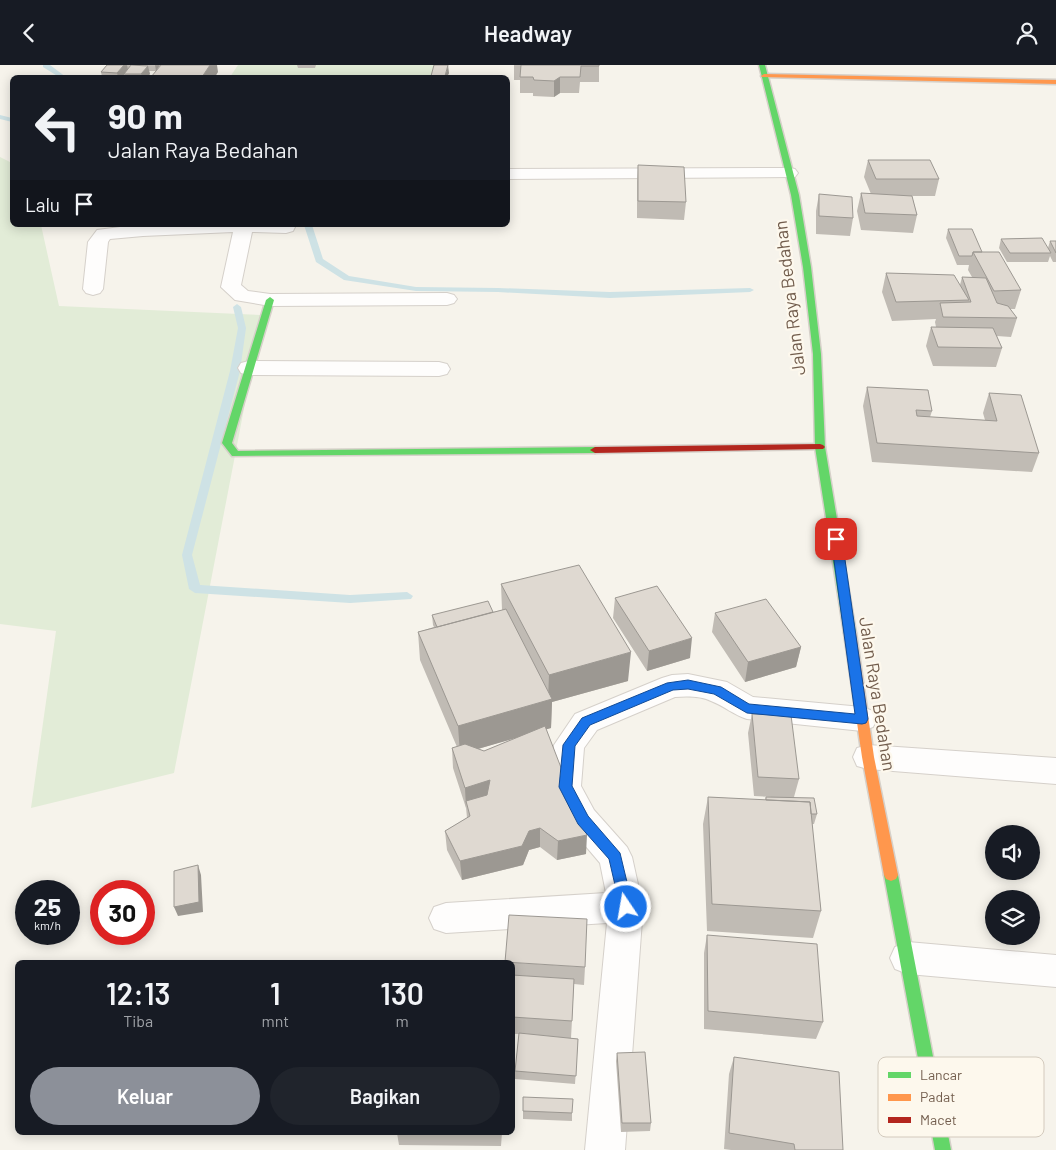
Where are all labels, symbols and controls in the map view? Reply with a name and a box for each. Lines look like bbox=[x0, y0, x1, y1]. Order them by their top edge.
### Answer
icon: back bbox=[15, 19, 43, 47]
icon: person bbox=[1013, 19, 1041, 47]
text: Headway bbox=[484, 20, 572, 46]
text: 90 m bbox=[108, 94, 183, 136]
icon: left bbox=[25, 95, 90, 160]
text: Jalan Raya Bedahan bbox=[108, 136, 298, 162]
icon: arrive bbox=[70, 190, 98, 218]
text: Lalu bbox=[25, 193, 60, 216]
street label: Jalan Raya Bedahan bbox=[769, 219, 809, 377]
pin bbox=[815, 518, 857, 560]
icon: arrive bbox=[822, 525, 850, 553]
street label: Jalan Raya Bedahan bbox=[855, 615, 901, 772]
map controls bbox=[985, 825, 1040, 945]
button: sound bbox=[985, 825, 1040, 880]
speed limit sign: 30 bbox=[90, 880, 155, 945]
position arrow bbox=[599, 880, 651, 932]
button: layers bbox=[985, 890, 1040, 945]
text: 25 bbox=[34, 891, 61, 921]
text: km/h bbox=[34, 918, 61, 932]
text: 12:13 bbox=[106, 975, 170, 1011]
text: 1 bbox=[270, 975, 281, 1011]
text: 130 bbox=[380, 975, 424, 1011]
text: Tiba bbox=[123, 1011, 153, 1030]
text: mnt bbox=[262, 1011, 289, 1030]
text: m bbox=[395, 1011, 409, 1030]
legend bbox=[878, 1057, 1044, 1137]
text: Lancar bbox=[920, 1066, 962, 1083]
button: Keluar bbox=[30, 1067, 260, 1125]
button: Bagikan bbox=[270, 1067, 500, 1125]
text: Padat bbox=[920, 1088, 955, 1105]
text: Macet bbox=[920, 1111, 957, 1128]

